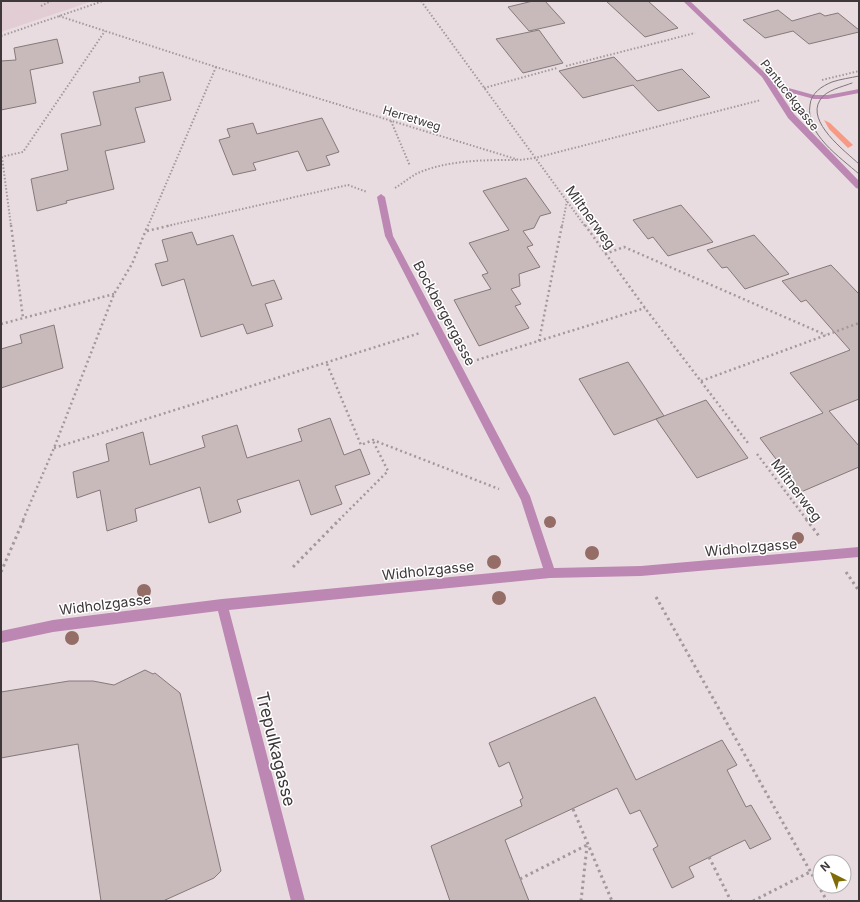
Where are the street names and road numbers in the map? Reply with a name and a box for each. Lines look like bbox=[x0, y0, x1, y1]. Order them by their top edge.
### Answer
street label: Pantucekgasse bbox=[757, 56, 823, 134]
street label: Herretweg bbox=[381, 102, 443, 134]
street label: Miltnerweg bbox=[562, 182, 620, 252]
street label: Bockbergergasse bbox=[410, 258, 480, 368]
street label: Miltnerweg bbox=[768, 455, 826, 525]
street label: Widholzgasse bbox=[704, 534, 798, 560]
street label: Widholzgasse bbox=[381, 557, 475, 583]
street label: Widholzgasse bbox=[58, 590, 152, 618]
street label: Trepulkagasse bbox=[252, 690, 300, 808]

